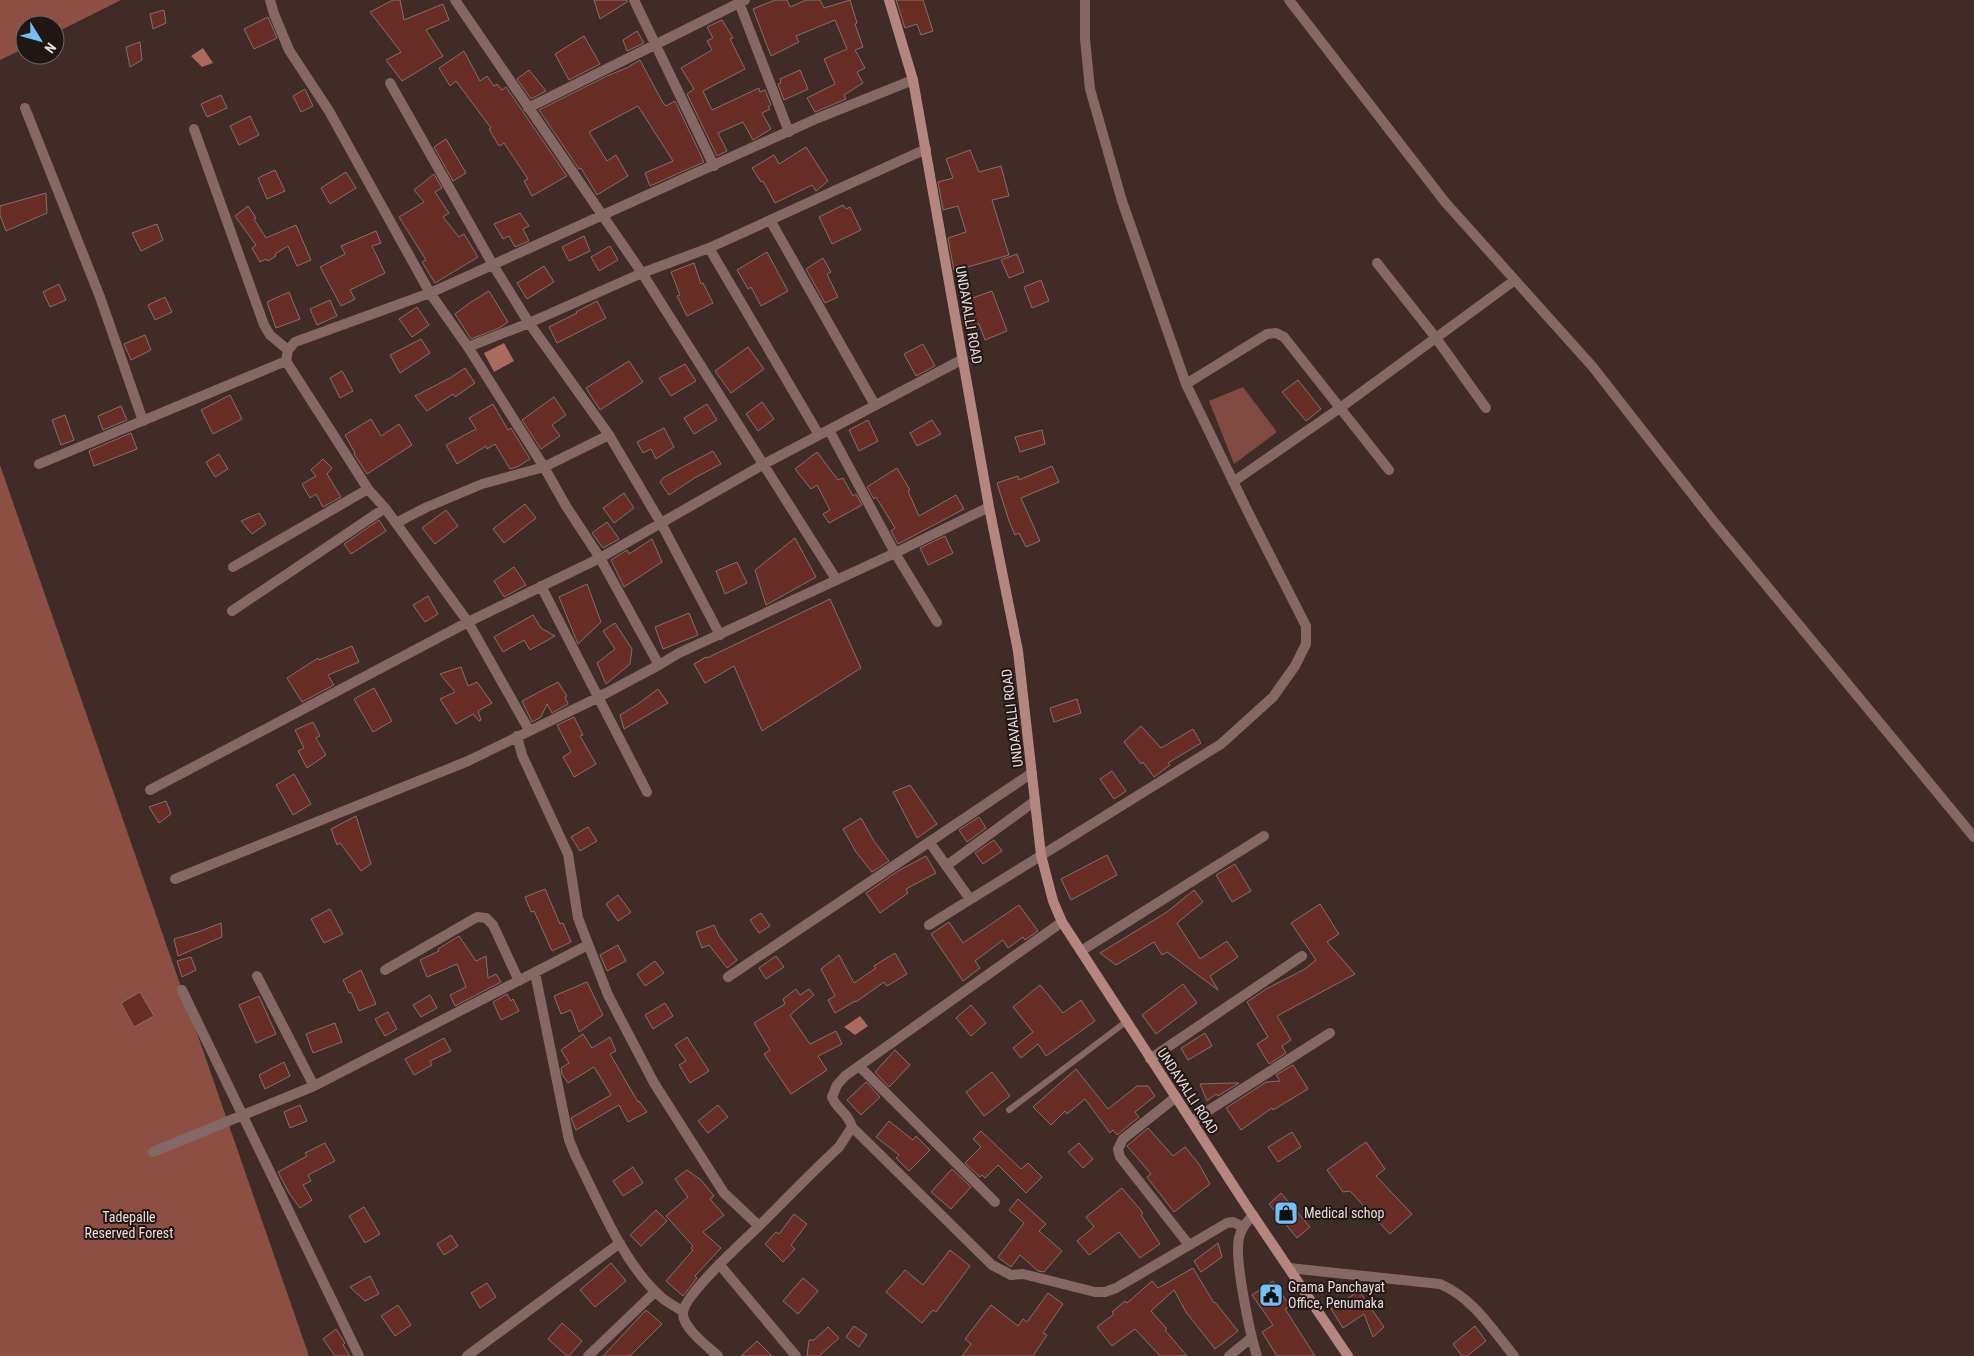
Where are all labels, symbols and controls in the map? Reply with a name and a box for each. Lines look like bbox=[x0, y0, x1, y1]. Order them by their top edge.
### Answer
north arrow bbox=[15, 15, 65, 65]
text: N bbox=[41, 40, 59, 56]
street label: UNDAVALLI ROAD bbox=[953, 265, 985, 365]
street label: UNDAVALLI ROAD bbox=[998, 668, 1026, 768]
street label: UNDAVALLI ROAD bbox=[1154, 1045, 1222, 1137]
shop icon: Medical schop bbox=[1273, 1200, 1299, 1226]
place label: Medical schop bbox=[1304, 1205, 1385, 1221]
park label: Tadepalle Reserved Forest bbox=[85, 1209, 173, 1241]
place label: Grama Panchayat Office, Penumaka bbox=[1288, 1279, 1385, 1311]
public building icon: Grama Panchayat Office, Penumaka bbox=[1258, 1282, 1284, 1308]

